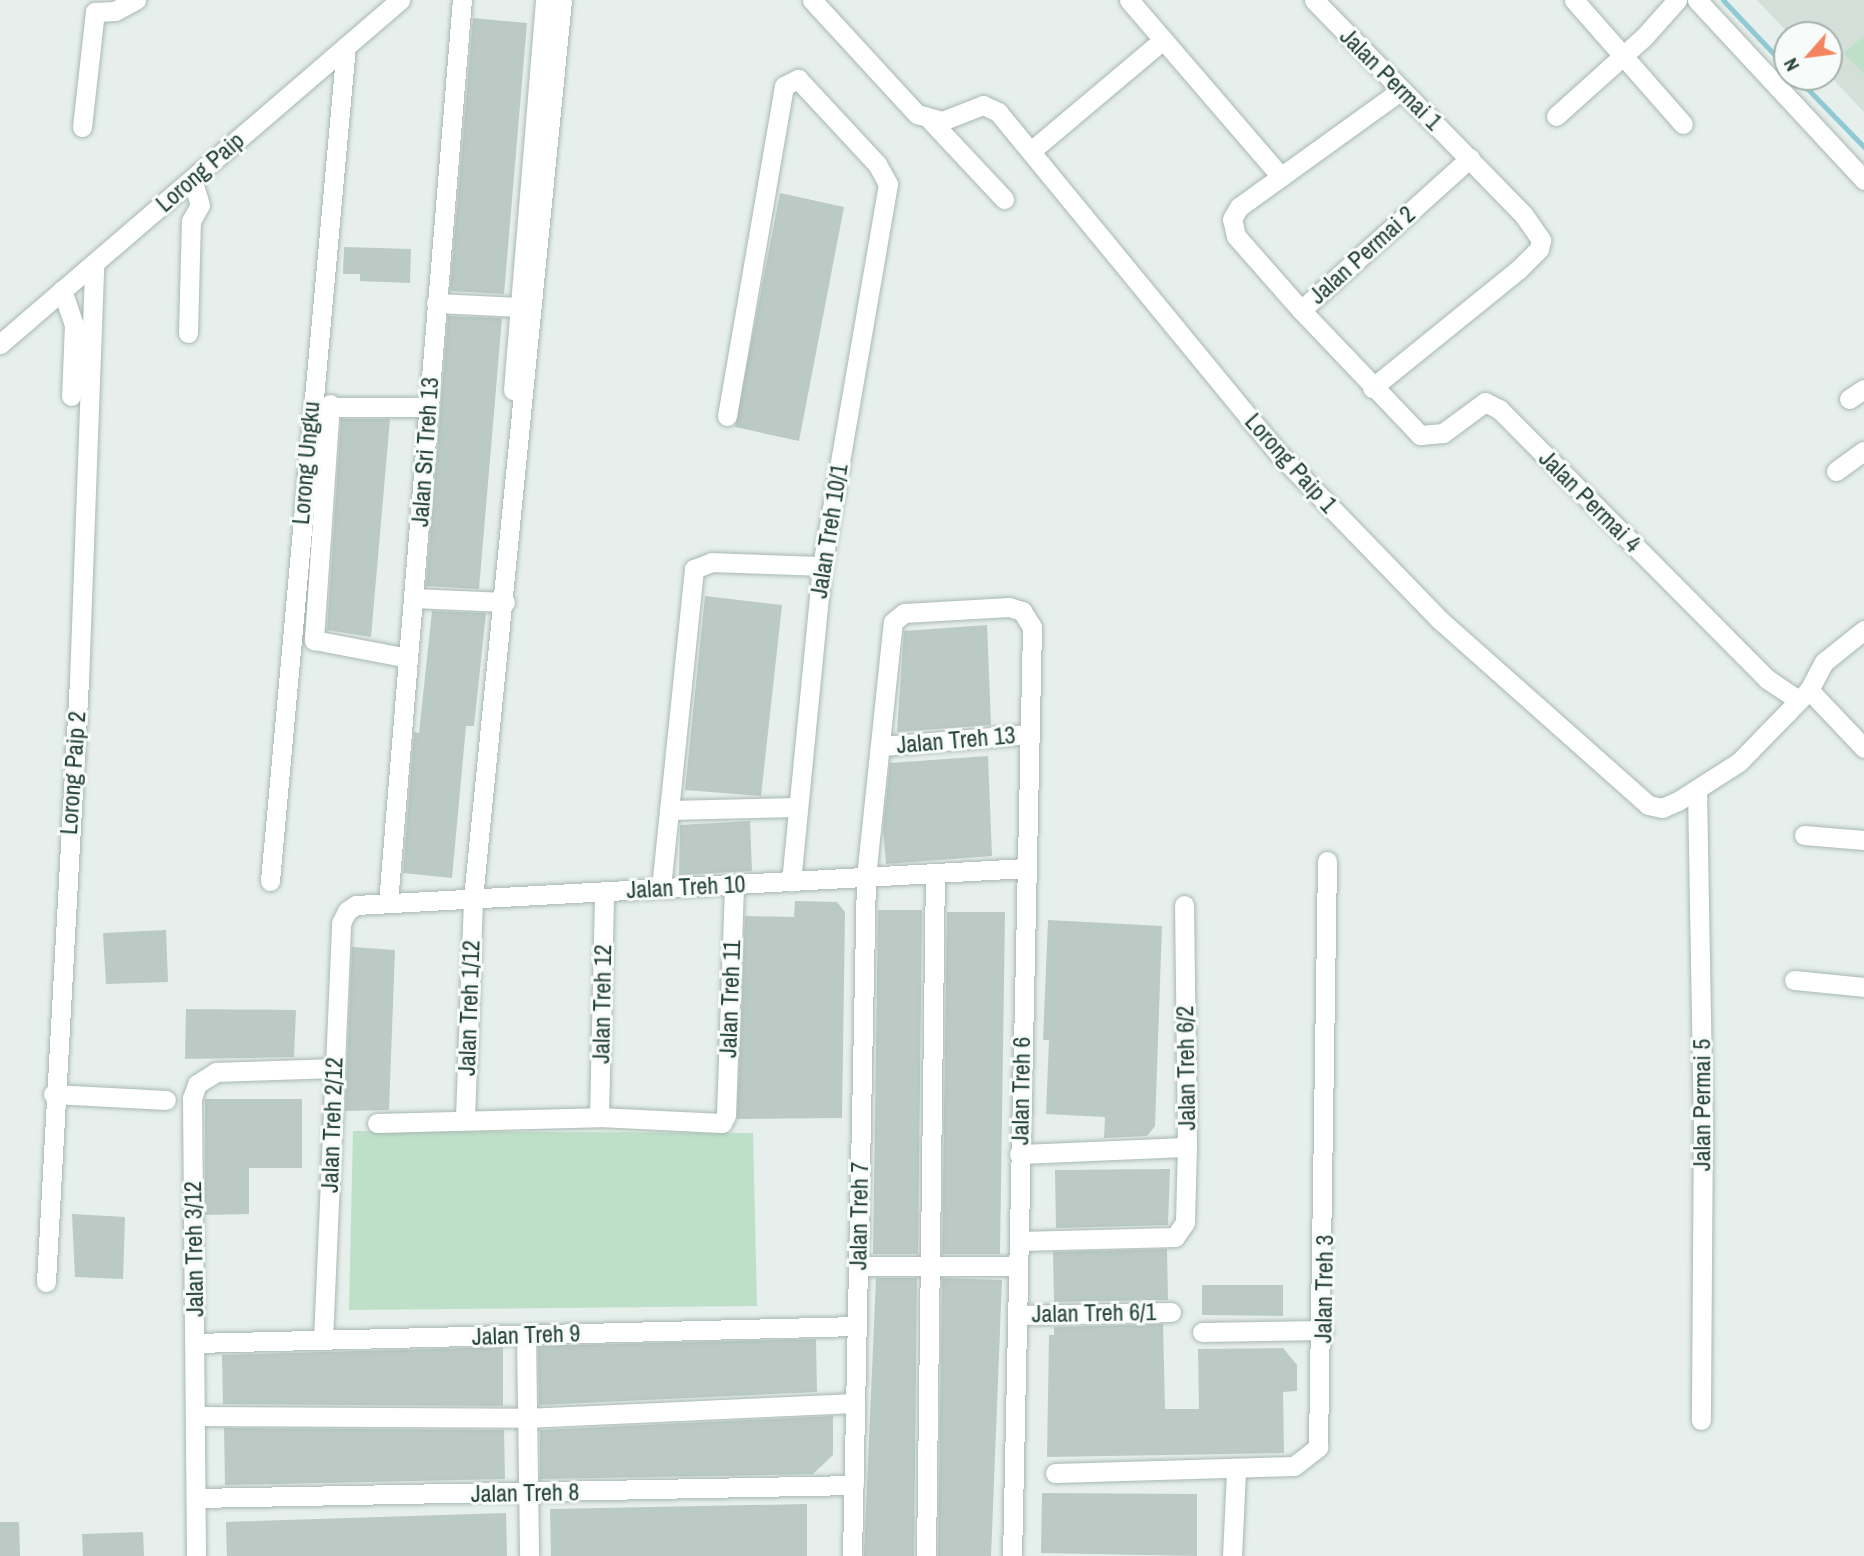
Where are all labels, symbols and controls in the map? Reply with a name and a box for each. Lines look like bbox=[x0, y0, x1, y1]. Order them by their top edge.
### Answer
north arrow bbox=[1773, 21, 1843, 91]
street label: Jalan Permai 1 bbox=[1334, 22, 1448, 136]
text: N bbox=[1777, 54, 1805, 76]
street label: Lorong Paip bbox=[150, 126, 250, 218]
street label: Jalan Permai 2 bbox=[1303, 200, 1421, 310]
street label: Jalan Sri Treh 13 bbox=[405, 376, 445, 528]
street label: Lorong Ungku bbox=[286, 400, 326, 526]
street label: Lorong Paip 1 bbox=[1239, 407, 1343, 519]
street label: Jalan Permai 4 bbox=[1533, 444, 1647, 558]
street label: Jalan Treh 10/1 bbox=[804, 462, 854, 600]
street label: Lorong Paip 2 bbox=[54, 710, 92, 836]
street label: Jalan Treh 13 bbox=[895, 720, 1017, 760]
street label: Jalan Treh 10 bbox=[626, 869, 746, 905]
street label: Jalan Treh 11 bbox=[714, 939, 746, 1059]
street label: Jalan Treh 1/12 bbox=[452, 940, 486, 1076]
street label: Jalan Treh 12 bbox=[587, 944, 617, 1064]
street label: Jalan Treh 6/2 bbox=[1171, 1005, 1201, 1131]
street label: Jalan Treh 6 bbox=[1006, 1036, 1036, 1146]
street label: Jalan Permai 5 bbox=[1688, 1039, 1716, 1171]
street label: Jalan Treh 2/12 bbox=[315, 1057, 349, 1193]
street label: Jalan Treh 7 bbox=[844, 1161, 874, 1271]
street label: Jalan Treh 3/12 bbox=[178, 1181, 210, 1317]
street label: Jalan Treh 3 bbox=[1309, 1234, 1339, 1344]
street label: Jalan Treh 6/1 bbox=[1031, 1298, 1157, 1328]
street label: Jalan Treh 9 bbox=[471, 1319, 581, 1351]
street label: Jalan Treh 8 bbox=[470, 1478, 580, 1508]

